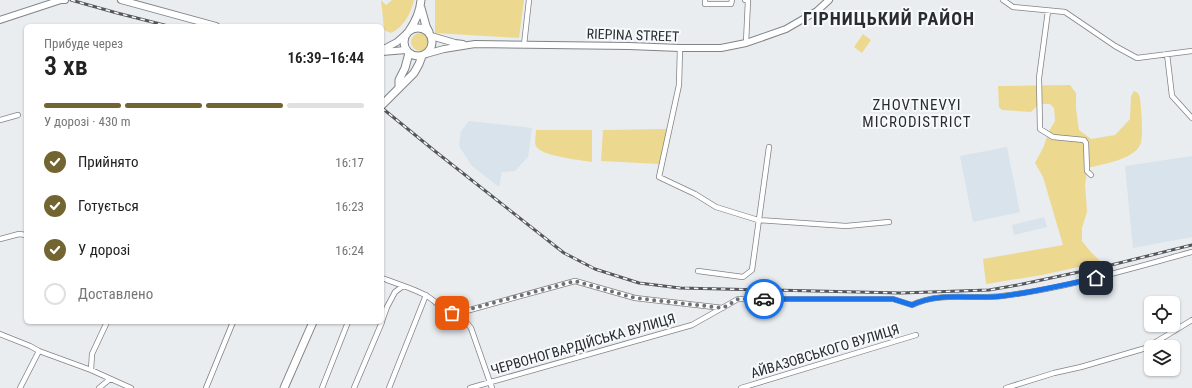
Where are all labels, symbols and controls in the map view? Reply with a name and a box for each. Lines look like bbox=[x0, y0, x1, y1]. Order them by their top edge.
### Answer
district label: ГІРНИЦЬКИЙ РАЙОН bbox=[803, 8, 975, 29]
street label: RIEPINA STREET bbox=[586, 25, 680, 45]
text: Прибуде через bbox=[44, 36, 123, 51]
text: 16:39–16:44 bbox=[287, 49, 364, 67]
text: 3 хв bbox=[44, 51, 88, 81]
district label: ZHOVTNEVYI MICRODISTRICT bbox=[862, 96, 972, 131]
text: У дорозі · 430 m bbox=[44, 114, 131, 129]
icon: check bbox=[44, 151, 66, 173]
text: Прийнято bbox=[78, 153, 138, 171]
text: 16:17 bbox=[335, 155, 364, 170]
icon: check bbox=[44, 195, 66, 217]
text: Готується bbox=[78, 197, 139, 215]
text: 16:23 bbox=[335, 199, 364, 214]
icon: check bbox=[44, 239, 66, 261]
text: У дорозі bbox=[78, 241, 130, 259]
text: 16:24 bbox=[335, 243, 364, 258]
pin bbox=[1079, 261, 1113, 295]
icon: home bbox=[1085, 267, 1107, 289]
courier bbox=[744, 279, 784, 319]
text: Доставлено bbox=[78, 285, 153, 303]
icon: car bbox=[753, 288, 775, 310]
pin bbox=[435, 296, 469, 330]
map controls bbox=[1144, 296, 1180, 376]
button: locate bbox=[1144, 296, 1180, 332]
icon: bag bbox=[441, 302, 463, 324]
street label: ЧЕРВОНОГВАРДІЙСЬКА ВУЛИЦЯ bbox=[489, 310, 677, 378]
street label: АЙВАЗОВСЬКОГО ВУЛИЦЯ bbox=[749, 321, 901, 381]
button: layers bbox=[1144, 340, 1180, 376]

